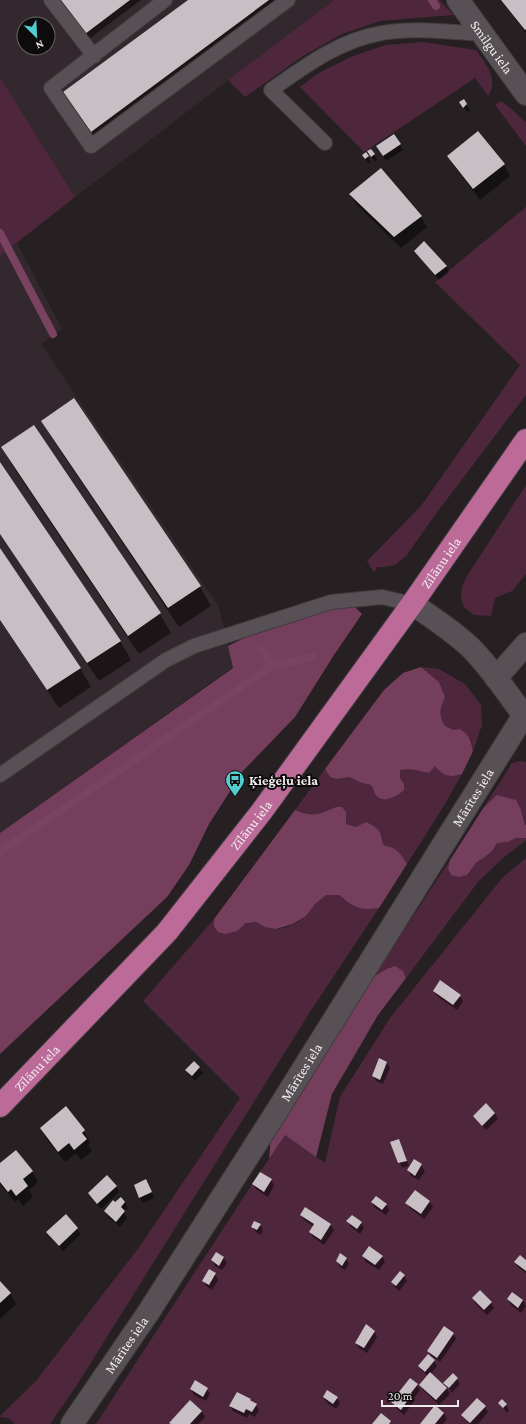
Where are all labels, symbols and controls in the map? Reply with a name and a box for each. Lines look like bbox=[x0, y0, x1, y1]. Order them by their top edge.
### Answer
north arrow bbox=[16, 16, 56, 56]
street label: Smilgu iela bbox=[467, 17, 517, 77]
text: N bbox=[34, 38, 46, 52]
street label: Zīlānu iela bbox=[417, 534, 464, 591]
street label: Mārītes iela bbox=[449, 765, 497, 829]
bus stop icon: Ķieģeļu iela bbox=[224, 769, 246, 797]
place label: Ķieģeļu iela bbox=[249, 772, 318, 789]
street label: Zīlānu iela bbox=[226, 797, 275, 853]
street label: Mārītes iela bbox=[277, 1040, 326, 1104]
street label: Zīlānu iela bbox=[11, 1041, 63, 1094]
street label: Mārītes iela bbox=[101, 1313, 152, 1376]
scale bar bbox=[382, 1382, 458, 1408]
text: 20 m bbox=[388, 1389, 413, 1403]

